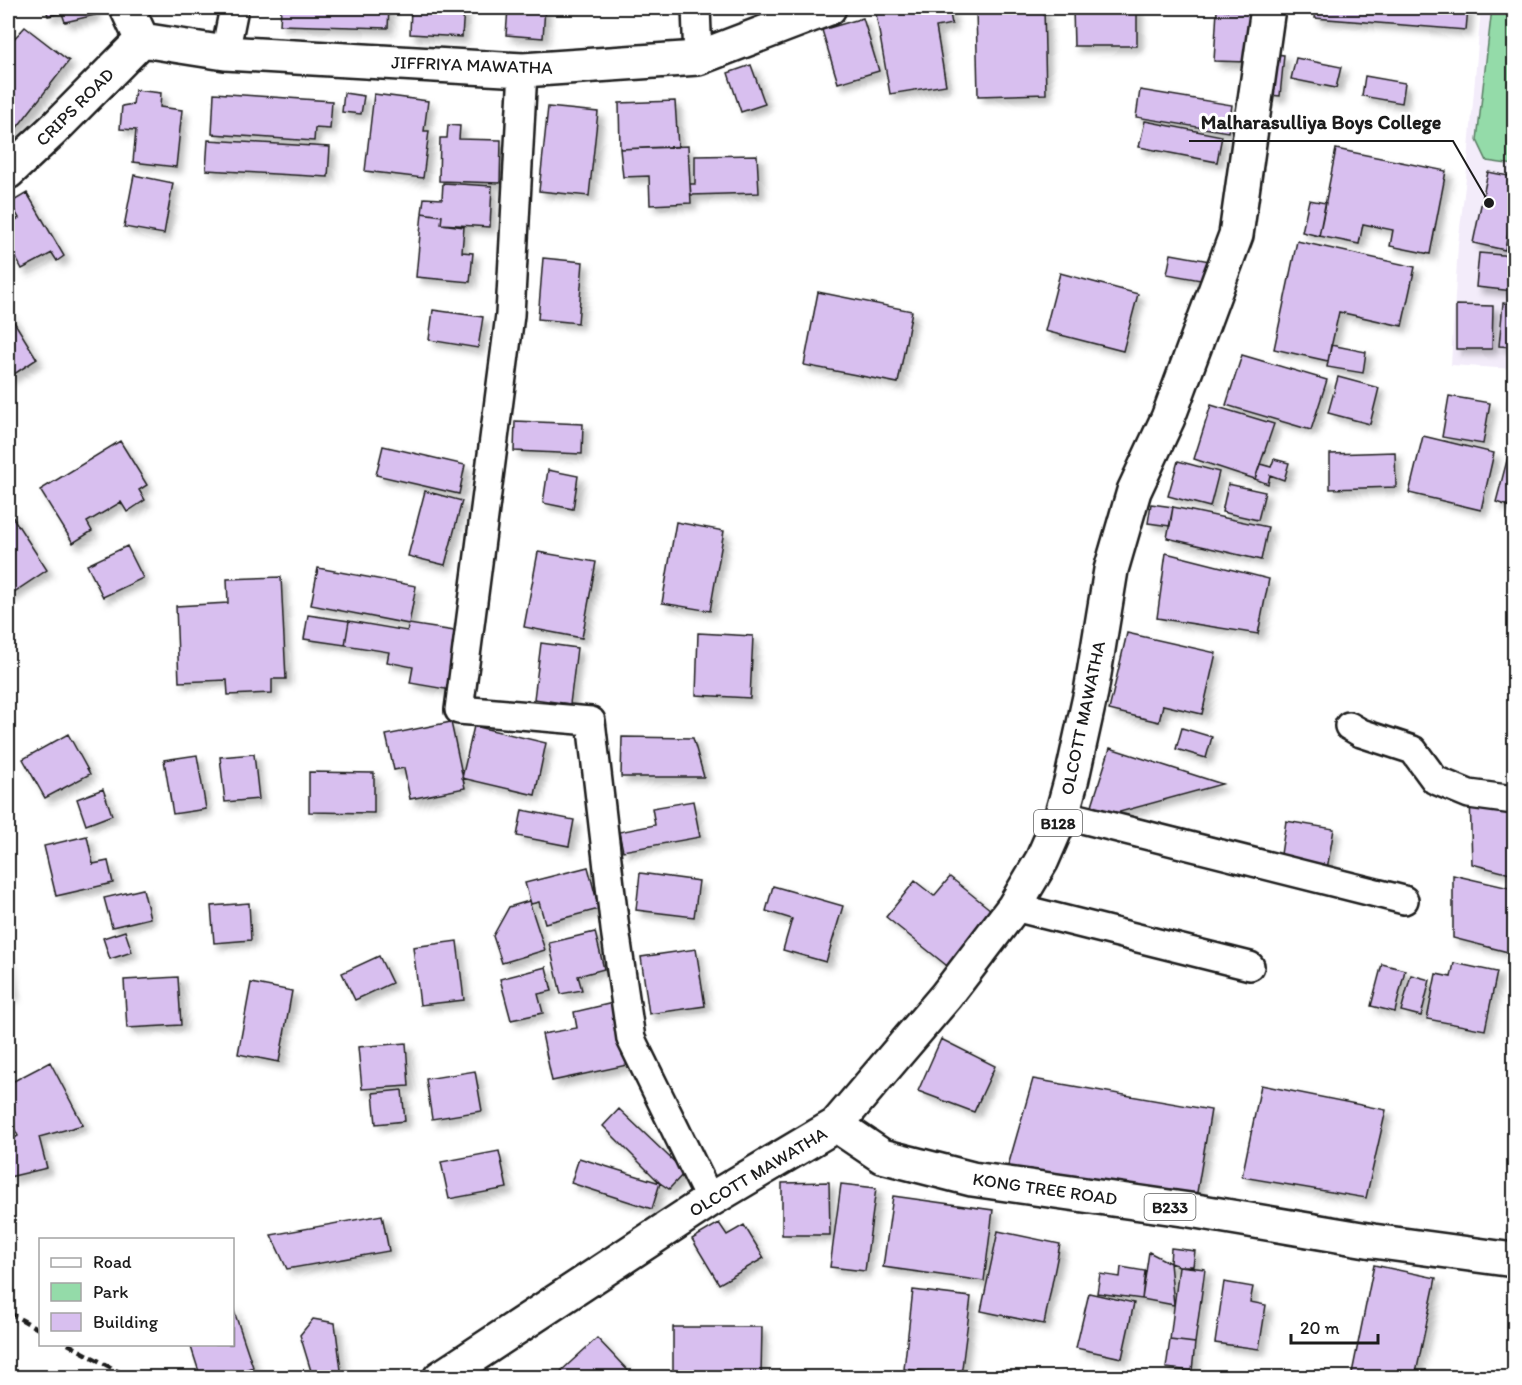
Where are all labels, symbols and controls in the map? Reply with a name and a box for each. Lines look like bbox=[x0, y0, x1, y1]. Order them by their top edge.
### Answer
street label: JIFFRIYA MAWATHA bbox=[391, 51, 554, 79]
street label: CRIPS ROAD bbox=[31, 63, 119, 151]
callout: Malharasulliya Boys College bbox=[1189, 103, 1453, 141]
text: Malharasulliya Boys College bbox=[1201, 110, 1442, 135]
street label: OLCOTT MAWATHA bbox=[1056, 639, 1110, 797]
road number: B128 bbox=[1034, 810, 1082, 836]
street label: OLCOTT MAWATHA bbox=[685, 1122, 831, 1222]
street label: KONG TREE ROAD bbox=[971, 1168, 1119, 1210]
road number: B233 bbox=[1144, 1194, 1196, 1220]
legend bbox=[39, 1238, 234, 1346]
text: Road bbox=[93, 1251, 132, 1273]
text: Park bbox=[93, 1281, 128, 1303]
scale bar bbox=[1291, 1307, 1378, 1345]
text: Building bbox=[93, 1311, 159, 1333]
text: 20 m bbox=[1300, 1317, 1340, 1339]

